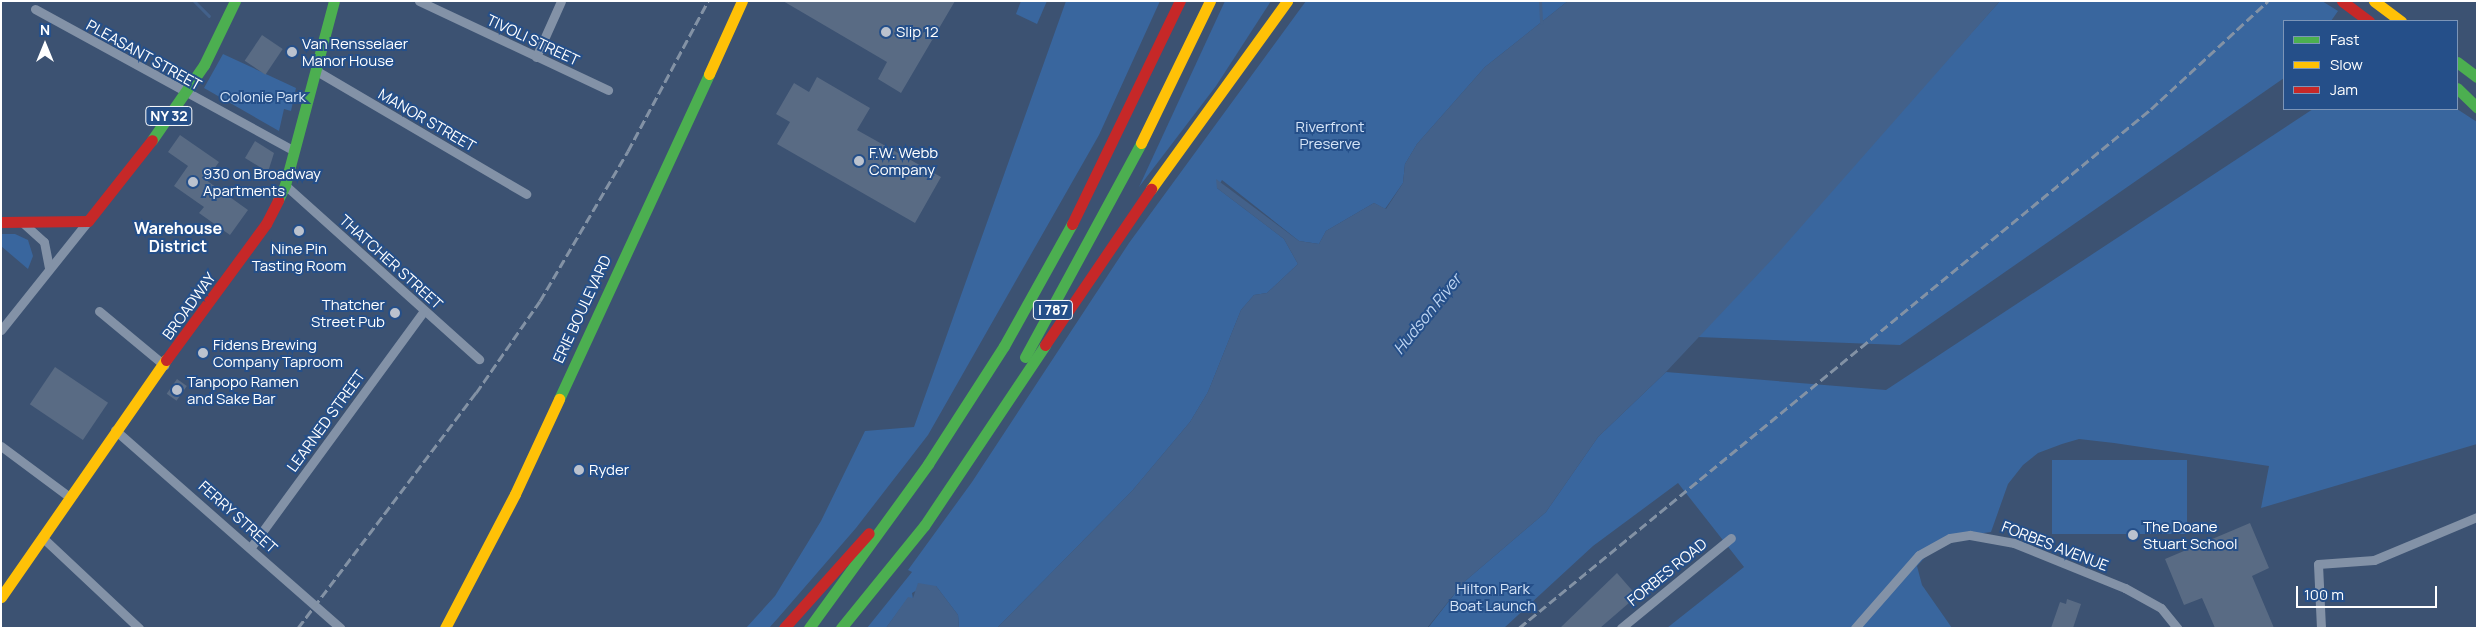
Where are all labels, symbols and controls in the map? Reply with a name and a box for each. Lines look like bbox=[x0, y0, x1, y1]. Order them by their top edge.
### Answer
street label: TIVOLI STREET bbox=[484, 11, 582, 69]
street label: PLEASANT STREET bbox=[83, 16, 205, 94]
north arrow bbox=[20, 20, 70, 70]
text: N bbox=[40, 20, 50, 39]
legend bbox=[2283, 20, 2458, 110]
place label: Slip 12 bbox=[896, 23, 939, 41]
marker: Slip 12 bbox=[880, 26, 892, 38]
text: Fast bbox=[2330, 29, 2359, 50]
place label: Van Rensselaer Manor House bbox=[302, 34, 408, 69]
marker: Van Rensselaer Manor House bbox=[286, 46, 298, 58]
text: Slow bbox=[2330, 54, 2363, 75]
text: Jam bbox=[2330, 79, 2358, 100]
street label: MANOR STREET bbox=[375, 85, 479, 155]
park label: Colonie Park bbox=[220, 88, 306, 106]
road number: NY 32 bbox=[144, 104, 194, 128]
park label: Riverfront Preserve bbox=[1296, 117, 1364, 152]
place label: F.W. Webb Company bbox=[869, 143, 938, 178]
marker: F.W. Webb Company bbox=[853, 155, 865, 167]
place label: 930 on Broadway Apartments bbox=[203, 164, 321, 199]
marker: 930 on Broadway Apartments bbox=[187, 176, 199, 188]
street label: THATCHER STREET bbox=[336, 211, 446, 313]
district label: Warehouse District bbox=[134, 218, 222, 256]
marker: Nine Pin Tasting Room bbox=[293, 225, 305, 237]
place label: Nine Pin Tasting Room bbox=[252, 239, 346, 274]
street label: ERIE BOULEVARD bbox=[549, 252, 615, 366]
street label: BROADWAY bbox=[159, 269, 219, 343]
water label: Hudson River bbox=[1389, 270, 1465, 358]
place label: Thatcher Street Pub bbox=[311, 295, 385, 330]
road number: I 787 bbox=[1032, 298, 1074, 322]
marker: Thatcher Street Pub bbox=[389, 307, 401, 319]
place label: Fidens Brewing Company Taproom bbox=[213, 335, 343, 370]
marker: Fidens Brewing Company Taproom bbox=[197, 347, 209, 359]
street label: LEARNED STREET bbox=[283, 367, 369, 475]
place label: Tanpopo Ramen and Sake Bar bbox=[187, 372, 299, 407]
marker: Tanpopo Ramen and Sake Bar bbox=[171, 384, 183, 396]
place label: Ryder bbox=[589, 461, 629, 479]
marker: Ryder bbox=[573, 464, 585, 476]
street label: FERRY STREET bbox=[195, 477, 281, 557]
street label: FORBES AVENUE bbox=[1999, 517, 2111, 575]
place label: The Doane Stuart School bbox=[2143, 517, 2238, 552]
marker: The Doane Stuart School bbox=[2127, 529, 2139, 541]
street label: FORBES ROAD bbox=[1624, 534, 1710, 610]
scale bar bbox=[2298, 576, 2439, 608]
park label: Hilton Park Boat Launch bbox=[1450, 579, 1536, 614]
text: 100 m bbox=[2304, 584, 2344, 605]

